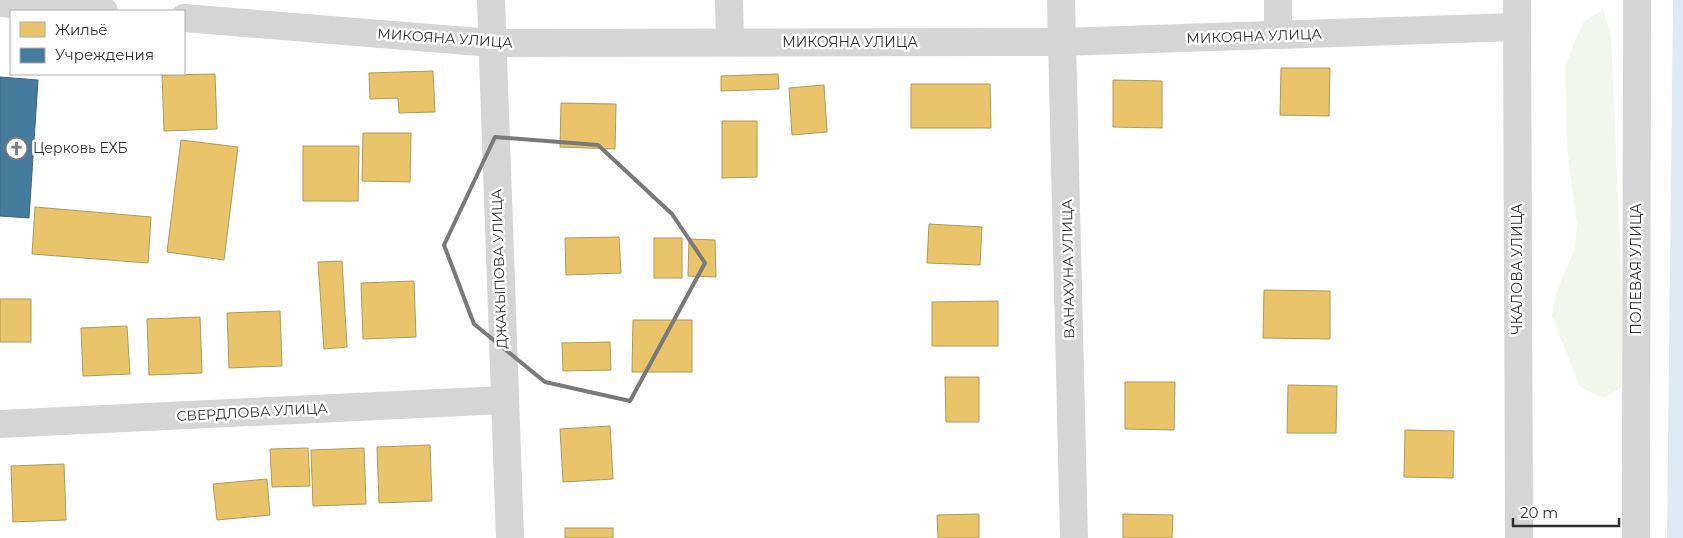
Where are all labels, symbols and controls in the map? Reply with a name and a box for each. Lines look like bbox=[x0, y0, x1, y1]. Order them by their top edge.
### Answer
legend bbox=[10, 10, 185, 75]
text: Жильё bbox=[55, 20, 108, 39]
street label: МИКОЯНА УЛИЦА bbox=[377, 24, 514, 52]
street label: МИКОЯНА УЛИЦА bbox=[1186, 25, 1323, 47]
street label: МИКОЯНА УЛИЦА bbox=[782, 33, 918, 51]
text: Учреждения bbox=[55, 45, 154, 64]
church icon: Церковь ЕХБ bbox=[5, 136, 29, 160]
place label: Церковь ЕХБ bbox=[33, 139, 128, 157]
street label: ДЖАКЫПОВА УЛИЦА bbox=[487, 188, 511, 349]
street label: ВАНАХУНА УЛИЦА bbox=[1058, 198, 1078, 339]
street label: ЧКАЛОВА УЛИЦА bbox=[1508, 203, 1526, 334]
street label: ПОЛЕВАЯ УЛИЦА bbox=[1627, 203, 1645, 335]
street label: СВЕРДЛОВА УЛИЦА bbox=[176, 399, 329, 425]
scale bar bbox=[1513, 496, 1619, 528]
text: 20 m bbox=[1520, 503, 1558, 522]

